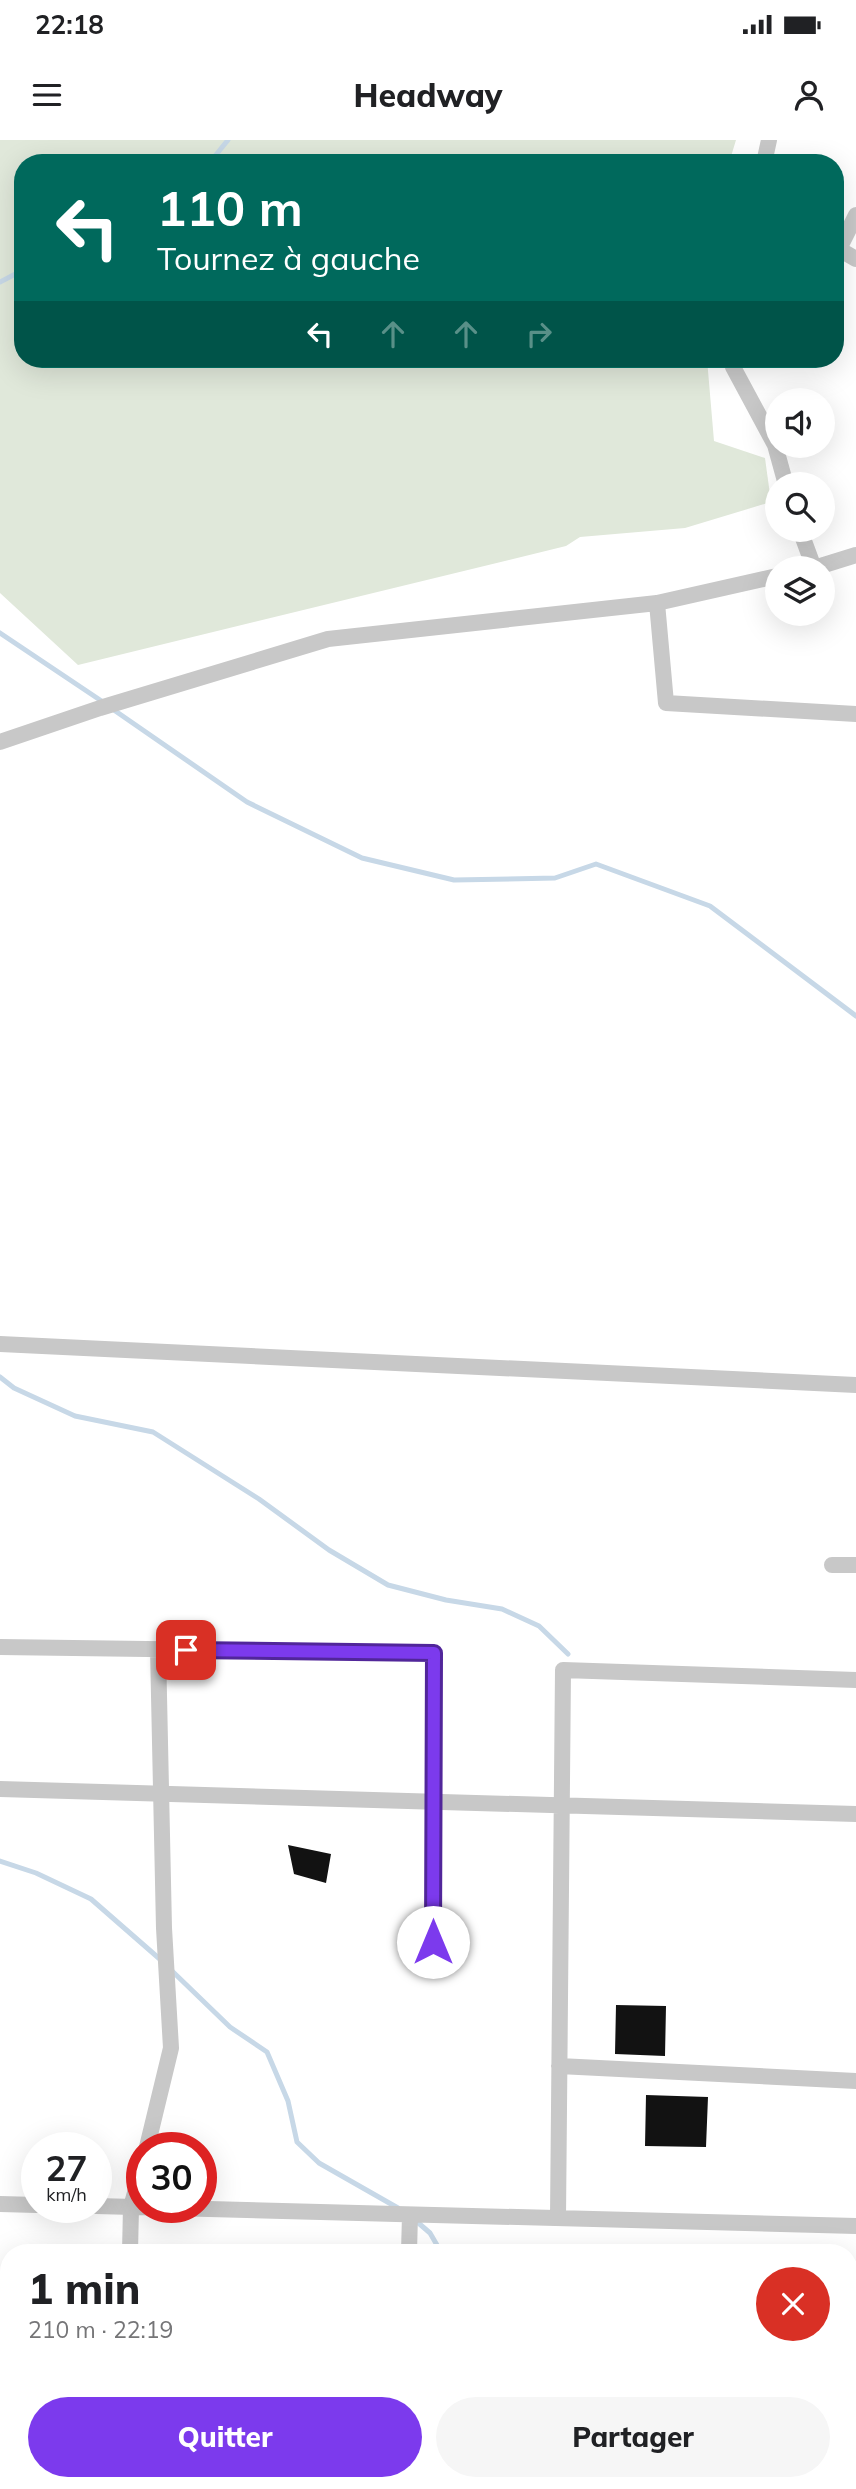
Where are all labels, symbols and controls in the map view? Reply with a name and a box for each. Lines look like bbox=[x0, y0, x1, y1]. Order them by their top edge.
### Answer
text: 22:18 bbox=[35, 8, 104, 41]
text: Headway bbox=[354, 75, 502, 115]
icon: menu bbox=[28, 76, 66, 114]
icon: person bbox=[790, 76, 828, 114]
text: 110 m bbox=[157, 177, 303, 238]
icon: left bbox=[42, 182, 133, 273]
text: Tournez à gauche bbox=[157, 238, 420, 278]
icon: left bbox=[301, 315, 339, 353]
icon: ahead bbox=[374, 315, 412, 353]
icon: ahead bbox=[447, 315, 485, 353]
icon: right bbox=[520, 315, 558, 353]
map controls bbox=[765, 388, 835, 626]
button: sound bbox=[765, 388, 835, 458]
button: search bbox=[765, 472, 835, 542]
button: layers bbox=[765, 556, 835, 626]
pin bbox=[156, 1620, 216, 1680]
icon: arrive bbox=[167, 1631, 205, 1669]
position arrow bbox=[396, 1905, 470, 1979]
speed limit sign: 30 bbox=[126, 2132, 217, 2223]
text: 27 bbox=[45, 2146, 88, 2190]
text: km/h bbox=[46, 2183, 87, 2206]
text: 1 min bbox=[28, 2262, 141, 2315]
button: close bbox=[756, 2267, 830, 2341]
text: 210 m · 22:19 bbox=[28, 2315, 173, 2344]
button: Quitter bbox=[28, 2397, 422, 2477]
button: Partager bbox=[436, 2397, 830, 2477]

